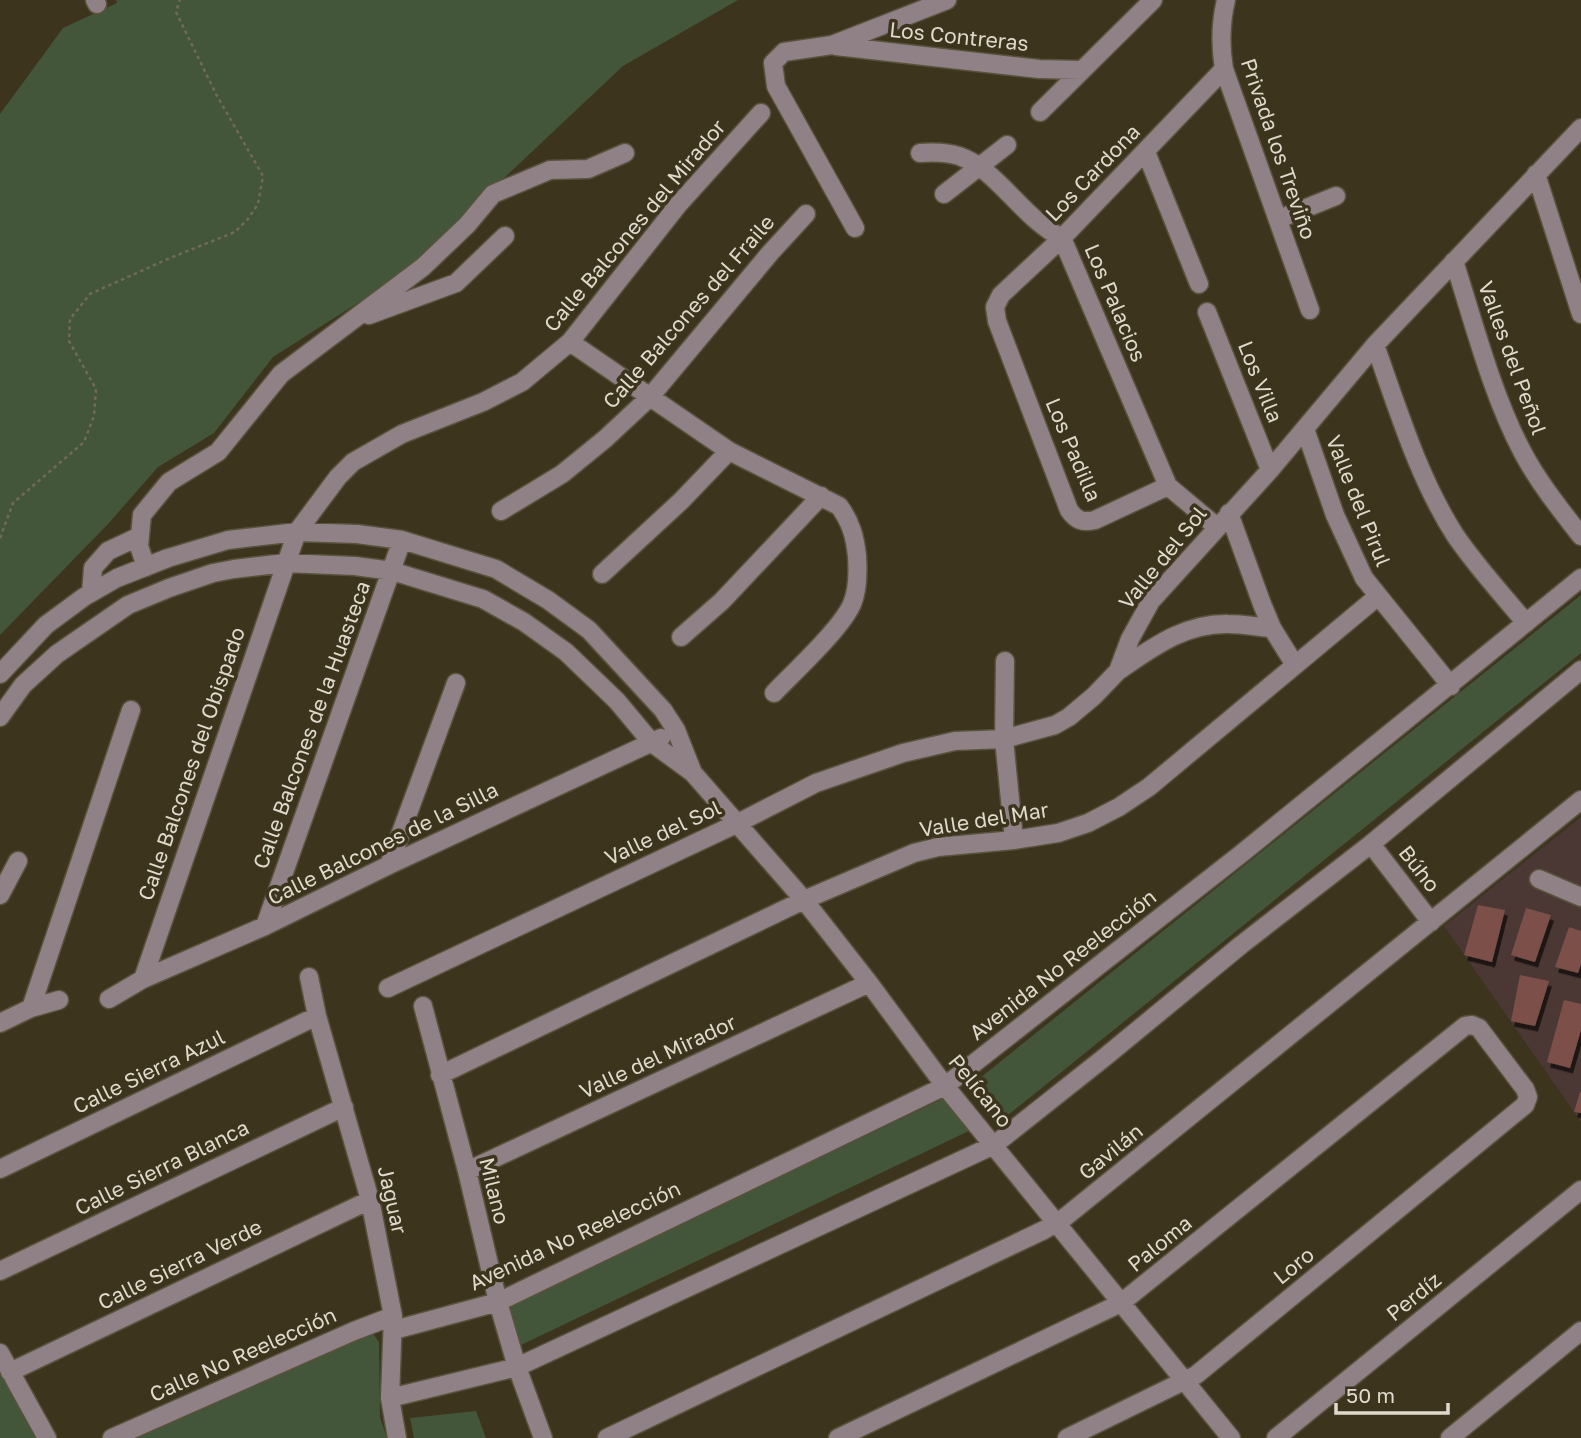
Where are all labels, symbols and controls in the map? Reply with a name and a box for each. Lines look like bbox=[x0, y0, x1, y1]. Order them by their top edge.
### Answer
street label: Los Contreras bbox=[888, 16, 1030, 56]
street label: Privada los Treviño bbox=[1236, 55, 1322, 243]
street label: Calle Balcones del Mirador bbox=[538, 114, 731, 337]
street label: Los Cardona bbox=[1039, 118, 1145, 226]
street label: Calle Balcones del Fraile bbox=[597, 209, 780, 414]
street label: Los Palacios bbox=[1079, 240, 1152, 365]
street label: Valles del Peñol bbox=[1473, 277, 1553, 438]
street label: Los Villa bbox=[1233, 337, 1289, 426]
street label: Los Padilla bbox=[1040, 394, 1107, 505]
street label: Valle del Pirul bbox=[1321, 431, 1397, 570]
street label: Valle del Sol bbox=[1113, 501, 1212, 614]
street label: Calle Balcones de la Huasteca bbox=[247, 577, 375, 872]
street label: Calle Balcones del Obispado bbox=[132, 624, 250, 904]
street label: Calle Balcones de la Silla bbox=[263, 776, 502, 910]
street label: Valle del Sol bbox=[600, 794, 725, 870]
street label: Valle del Mar bbox=[917, 796, 1050, 842]
street label: Búho bbox=[1393, 840, 1446, 897]
street label: Avenida No Reelección bbox=[964, 883, 1161, 1045]
street label: Valle del Mirador bbox=[575, 1008, 740, 1104]
street label: Calle Sierra Azul bbox=[68, 1023, 229, 1119]
street label: Pelícano bbox=[943, 1048, 1018, 1132]
street label: Calle Sierra Blanca bbox=[70, 1114, 253, 1220]
street label: Gavilán bbox=[1073, 1117, 1148, 1185]
street label: Milano bbox=[474, 1155, 516, 1227]
street label: Jaguar bbox=[373, 1163, 413, 1236]
street label: Avenida No Reelección bbox=[465, 1175, 684, 1295]
street label: Paloma bbox=[1122, 1210, 1197, 1277]
street label: Calle Sierra Verde bbox=[93, 1213, 266, 1315]
street label: Loro bbox=[1268, 1241, 1319, 1289]
street label: Perdíz bbox=[1381, 1266, 1446, 1326]
street label: Calle No Reelección bbox=[145, 1301, 340, 1407]
scale bar bbox=[1336, 1372, 1448, 1416]
text: 50 m bbox=[1346, 1382, 1395, 1408]

